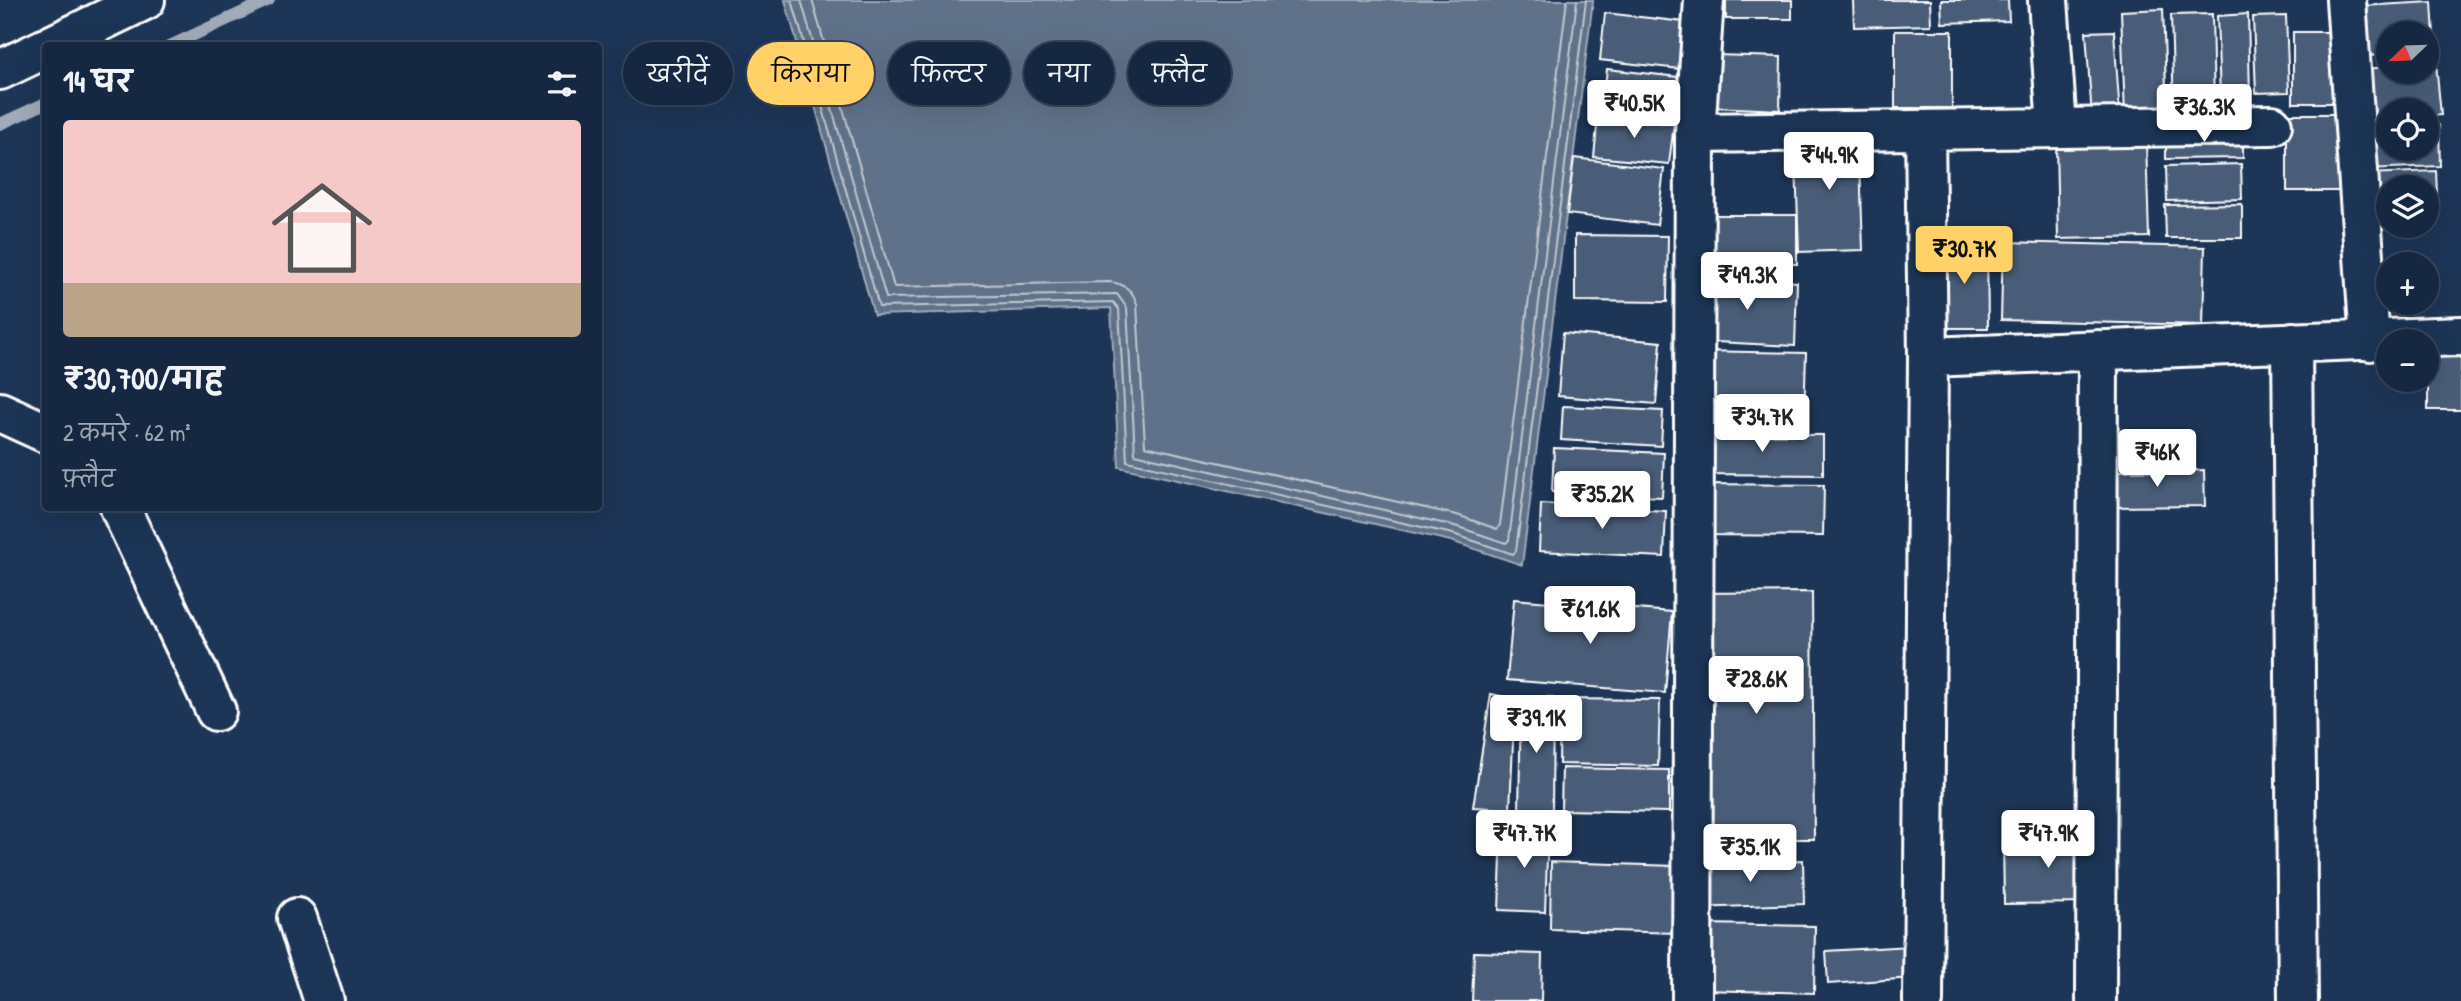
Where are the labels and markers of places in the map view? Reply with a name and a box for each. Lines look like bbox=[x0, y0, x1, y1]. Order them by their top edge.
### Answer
pin: ₹40.5K bbox=[1577, 80, 1691, 140]
pin: ₹36.3K bbox=[2147, 85, 2261, 144]
pin: ₹44.9K bbox=[1772, 132, 1886, 192]
pin: ₹30.7K bbox=[1907, 226, 2021, 286]
pin: ₹49.3K bbox=[1690, 252, 1804, 312]
pin: ₹34.7K bbox=[1705, 394, 1819, 454]
pin: ₹46K bbox=[2116, 430, 2198, 489]
pin: ₹35.2K bbox=[1545, 472, 1659, 531]
pin: ₹61.6K bbox=[1533, 586, 1647, 646]
pin: ₹28.6K bbox=[1699, 656, 1813, 716]
pin: ₹39.1K bbox=[1479, 696, 1593, 755]
pin: ₹47.7K bbox=[1467, 810, 1581, 870]
pin: ₹47.9K bbox=[1991, 810, 2105, 870]
pin: ₹35.1K bbox=[1693, 824, 1807, 884]

